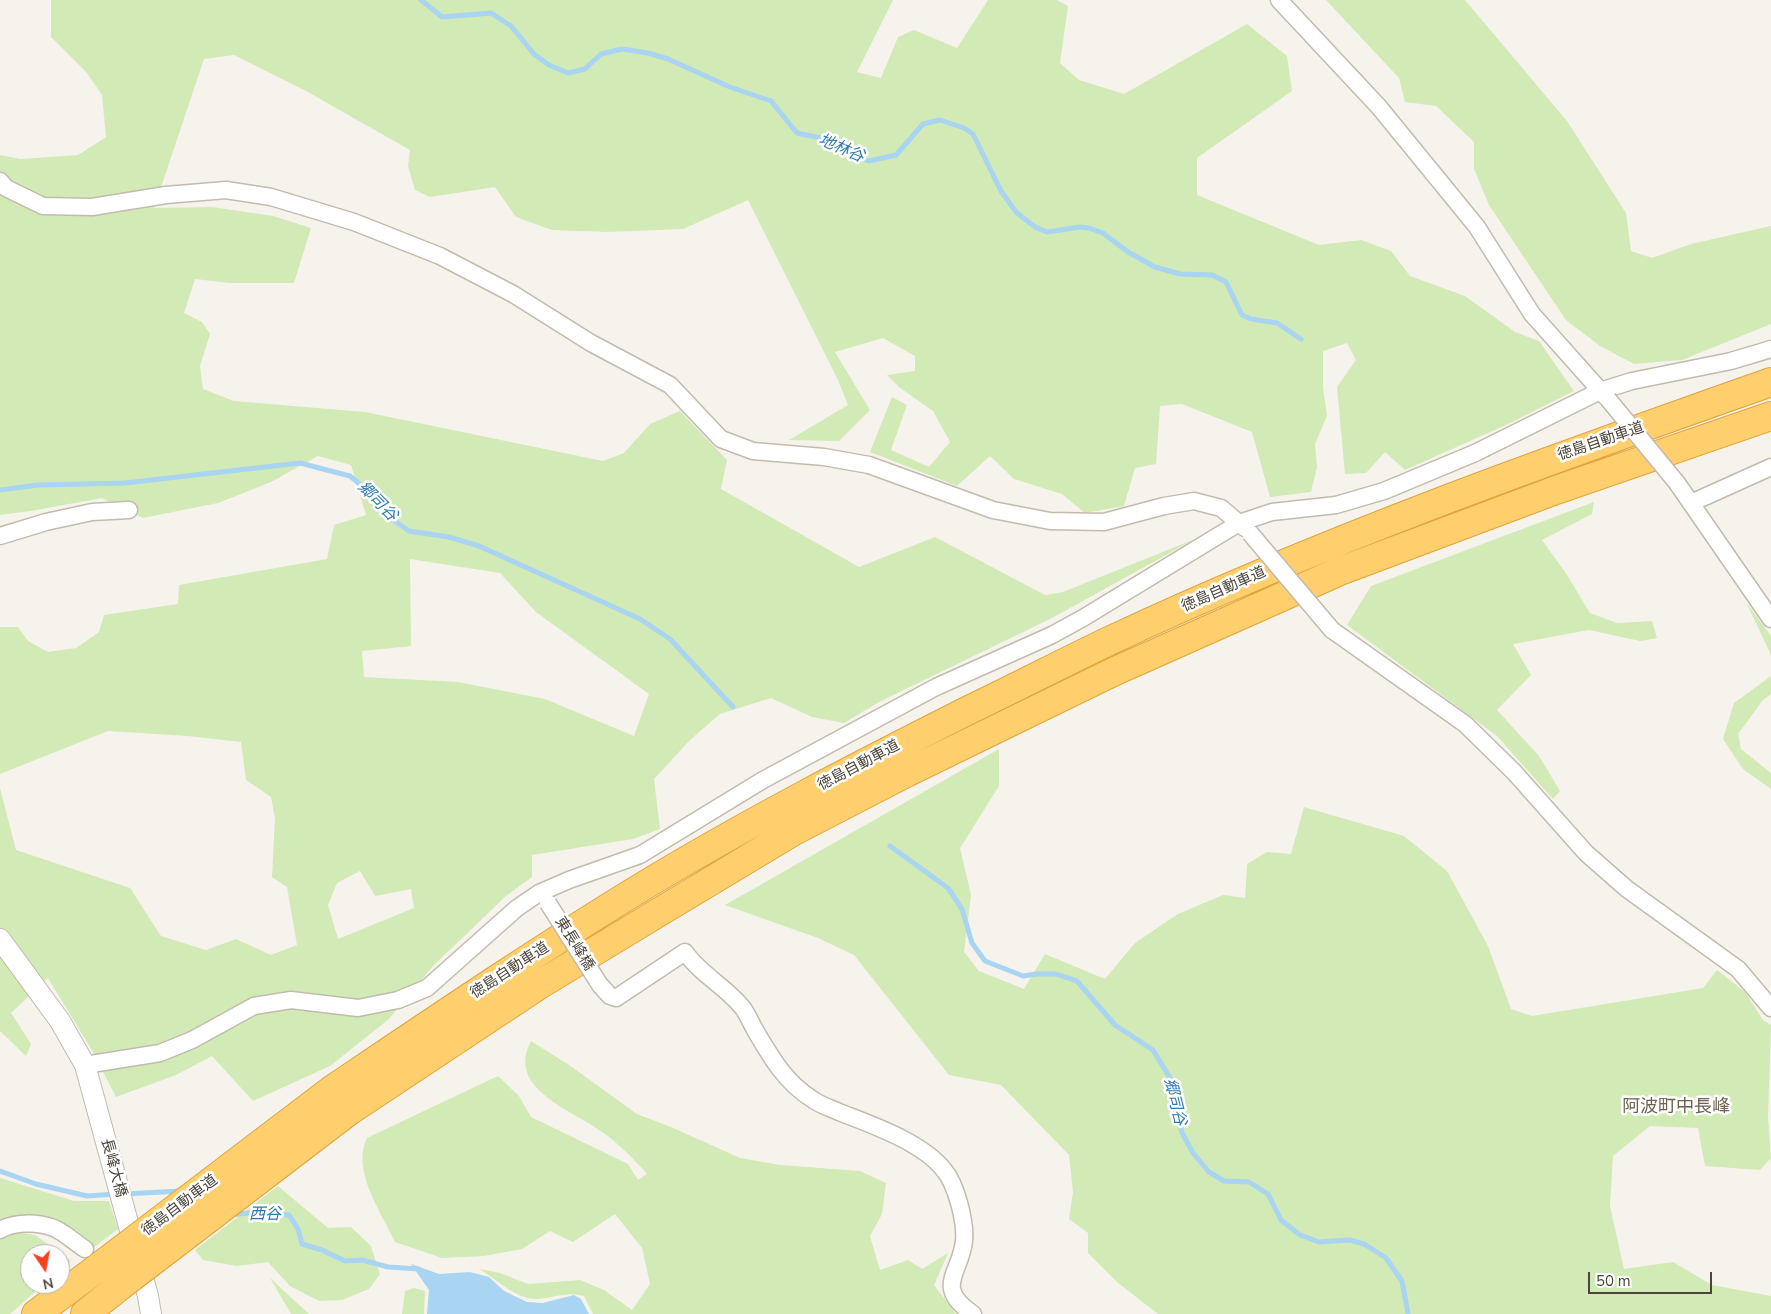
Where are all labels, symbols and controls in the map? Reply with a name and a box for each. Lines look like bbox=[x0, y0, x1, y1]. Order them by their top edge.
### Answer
water label: 地林谷 bbox=[815, 131, 867, 167]
street label: 徳島自動車道 bbox=[1556, 419, 1646, 465]
water label: 郷司谷 bbox=[353, 478, 401, 526]
street label: 徳島自動車道 bbox=[1179, 563, 1269, 617]
street label: 徳島自動車道 bbox=[815, 737, 903, 795]
street label: 東長峰橋 bbox=[550, 914, 598, 974]
street label: 徳島自動車道 bbox=[467, 939, 553, 1003]
water label: 郷司谷 bbox=[1159, 1076, 1189, 1128]
district label: 阿波町中長峰 bbox=[1622, 1097, 1730, 1119]
street label: 長峰大橋 bbox=[97, 1137, 129, 1199]
street label: 徳島自動車道 bbox=[139, 1172, 221, 1240]
water label: 西谷 bbox=[249, 1205, 281, 1225]
north arrow bbox=[20, 1244, 70, 1294]
scale bar bbox=[1591, 1262, 1715, 1294]
text: 50 m bbox=[1596, 1271, 1631, 1291]
text: N bbox=[41, 1273, 55, 1294]

